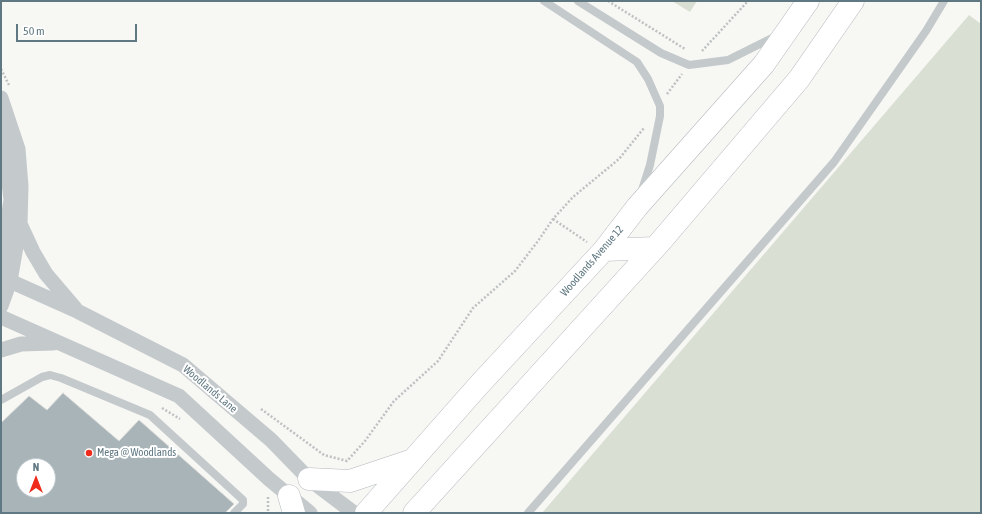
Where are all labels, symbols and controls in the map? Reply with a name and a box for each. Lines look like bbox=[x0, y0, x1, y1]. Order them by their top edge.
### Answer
scale bar bbox=[18, 16, 139, 42]
text: 50 m bbox=[23, 24, 45, 38]
street label: Woodlands Avenue 12 bbox=[558, 223, 626, 299]
street label: Woodlands Lane bbox=[180, 362, 240, 416]
place label: Mega @ Woodlands bbox=[97, 446, 176, 460]
marker: Mega @ Woodlands bbox=[84, 448, 94, 458]
north arrow bbox=[16, 458, 56, 498]
text: N bbox=[33, 461, 39, 473]

